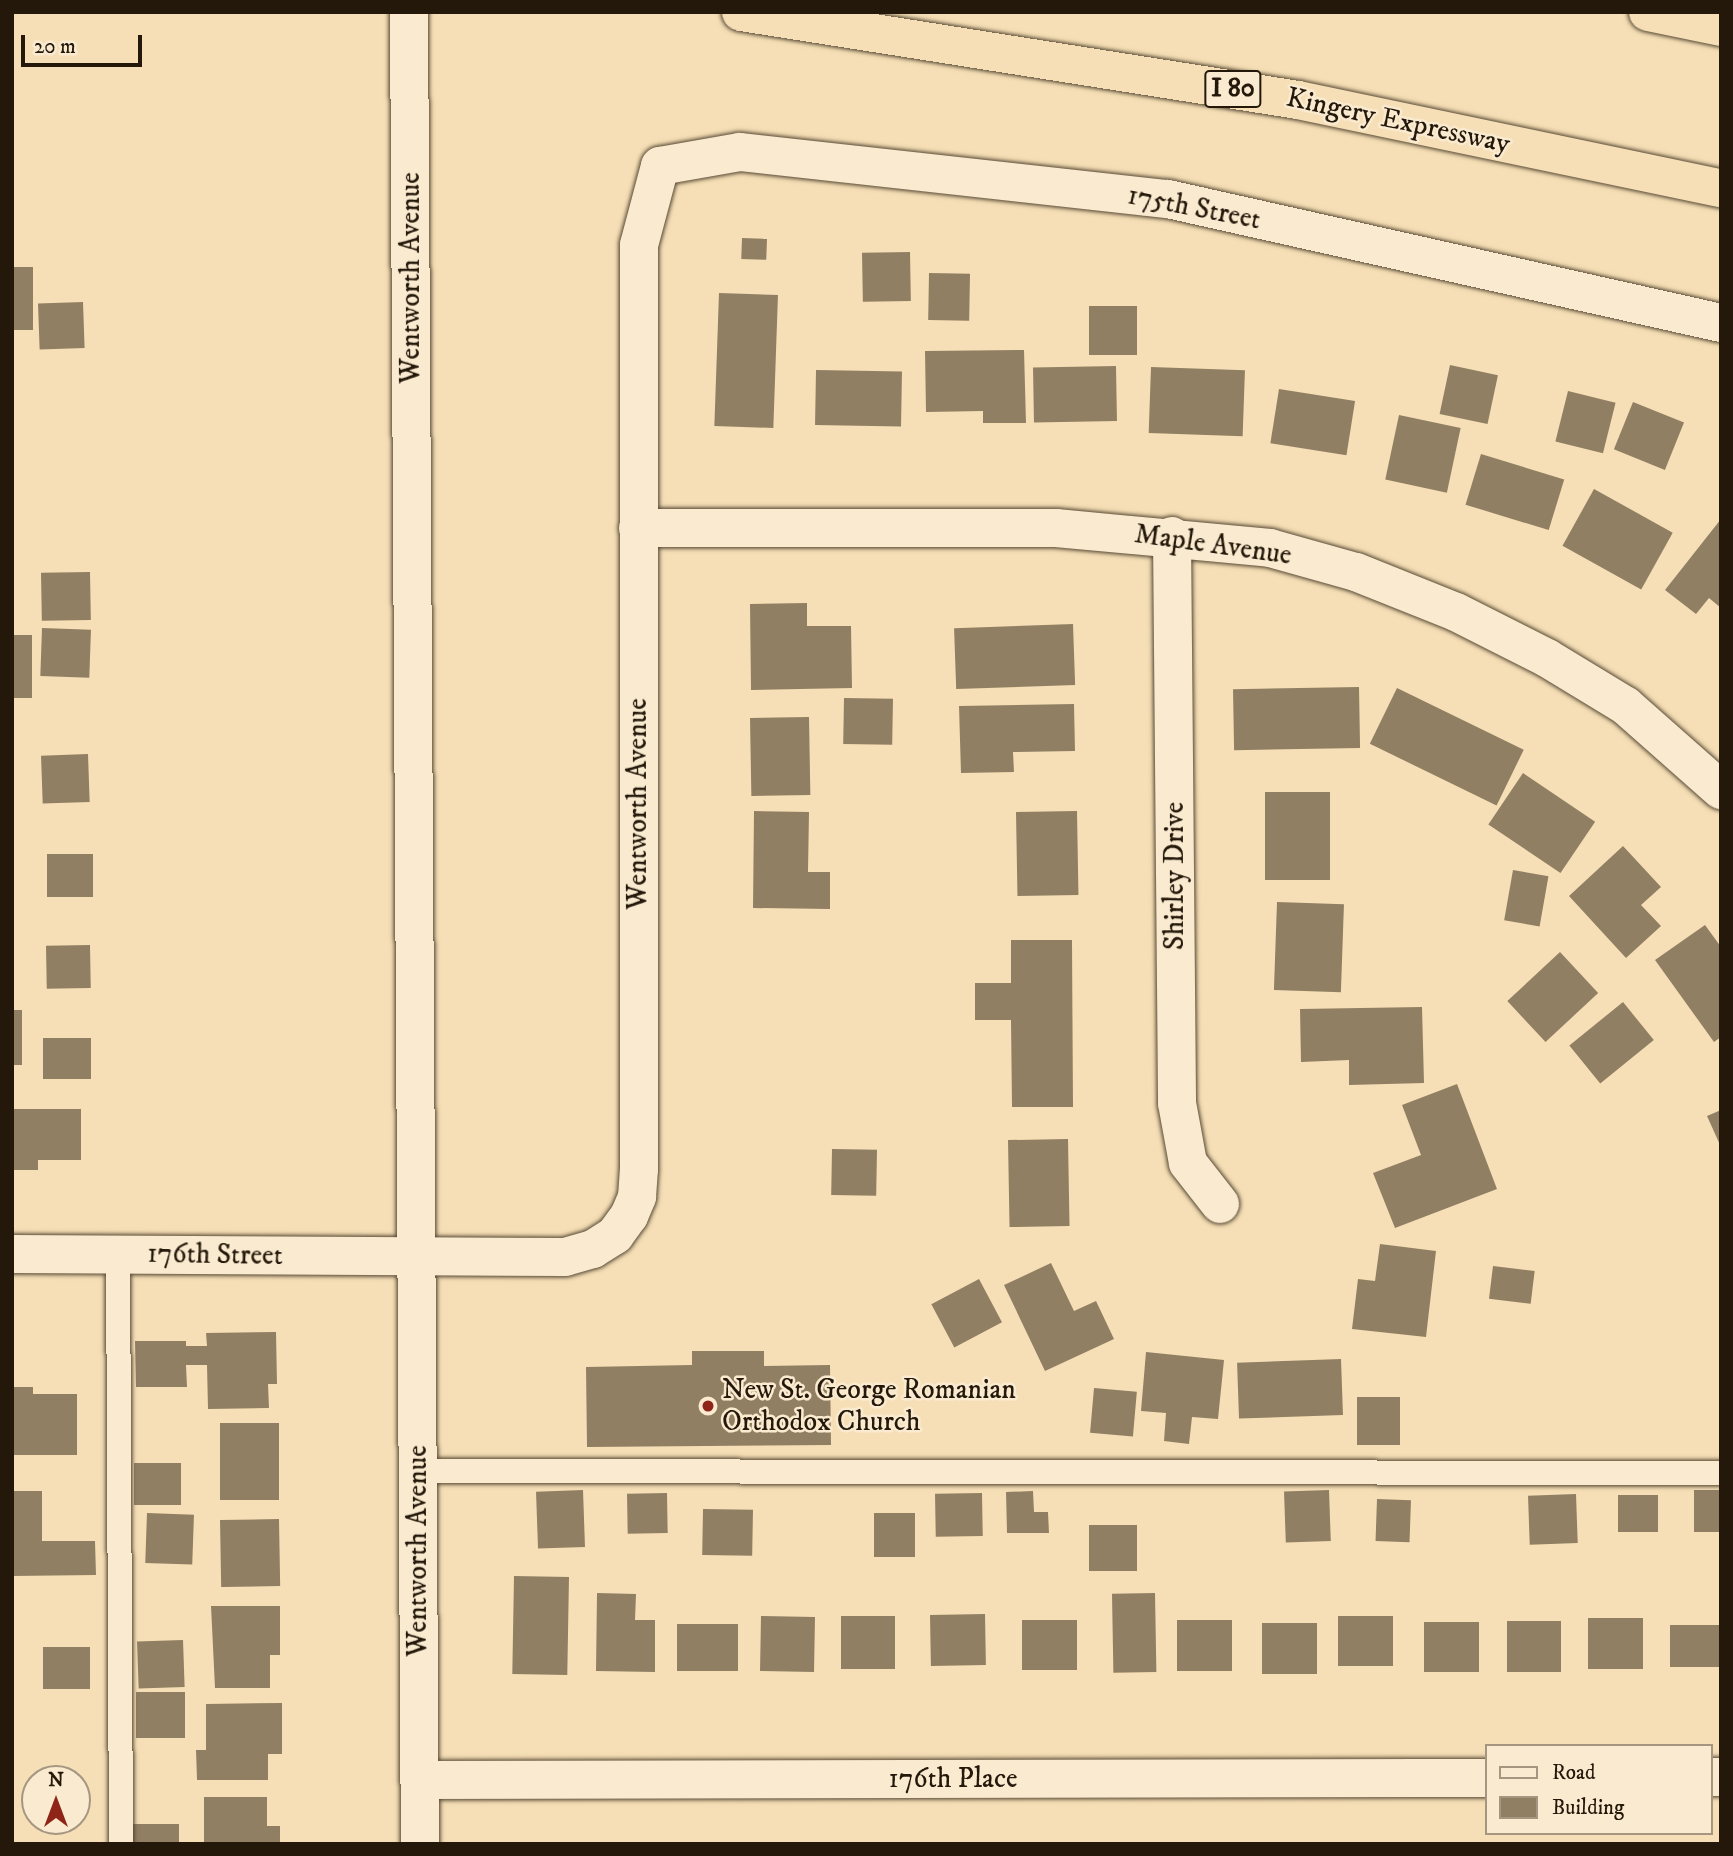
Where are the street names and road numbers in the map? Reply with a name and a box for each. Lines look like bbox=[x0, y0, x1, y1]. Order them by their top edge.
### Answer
road number: I 80 bbox=[1203, 66, 1263, 111]
street label: Kingery Expressway bbox=[1283, 81, 1513, 161]
street label: Wentworth Avenue bbox=[394, 172, 428, 384]
street label: 175th Street bbox=[1125, 179, 1263, 237]
street label: Maple Avenue bbox=[1132, 517, 1294, 573]
street label: Wentworth Avenue bbox=[621, 698, 655, 910]
street label: Shirley Drive bbox=[1158, 802, 1192, 950]
street label: 176th Street bbox=[147, 1237, 283, 1273]
street label: Wentworth Avenue bbox=[401, 1445, 435, 1657]
street label: 176th Place bbox=[888, 1762, 1018, 1796]

